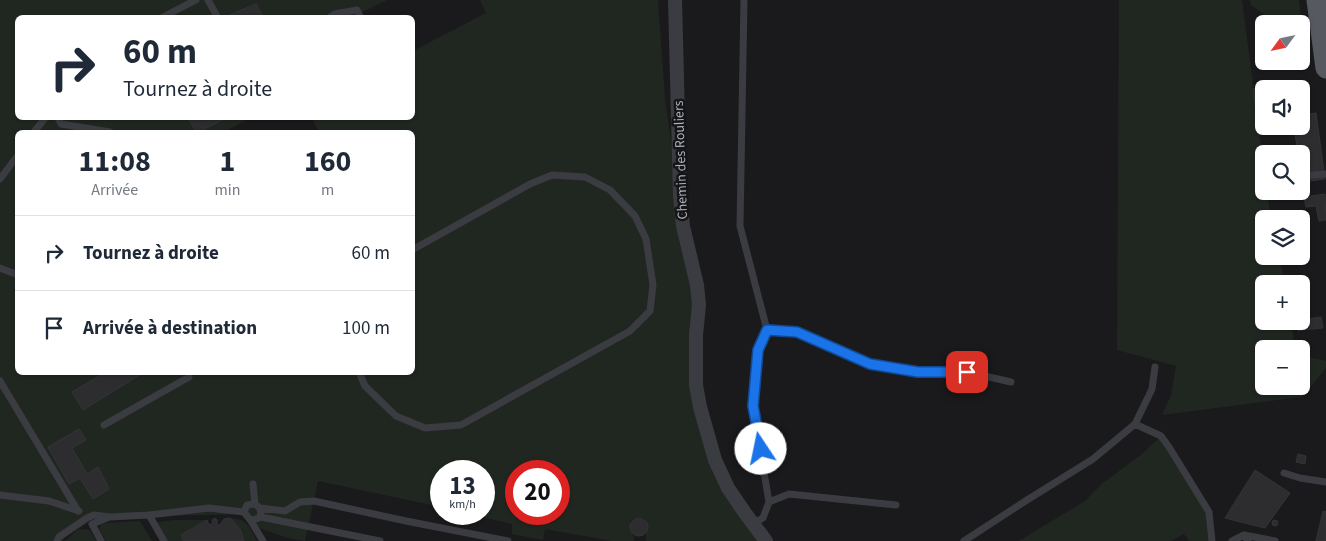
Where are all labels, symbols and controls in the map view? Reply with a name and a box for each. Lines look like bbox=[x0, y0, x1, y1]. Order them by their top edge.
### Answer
north arrow bbox=[1255, 15, 1310, 70]
map controls bbox=[1255, 15, 1310, 395]
text: 60 m bbox=[123, 27, 197, 77]
icon: right bbox=[40, 35, 105, 100]
text: Tournez à droite bbox=[123, 73, 272, 105]
button: sound bbox=[1255, 80, 1310, 135]
street label: Chemin des Rouliers bbox=[669, 100, 693, 220]
text: 11:08 bbox=[79, 140, 151, 183]
text: 1 bbox=[219, 140, 235, 183]
text: 160 bbox=[304, 140, 351, 183]
button: search bbox=[1255, 145, 1310, 200]
text: Arrivée bbox=[91, 179, 138, 201]
text: min bbox=[214, 179, 240, 201]
text: m bbox=[321, 179, 334, 201]
button: layers bbox=[1255, 210, 1310, 265]
icon: right bbox=[40, 239, 68, 267]
text: Tournez à droite bbox=[83, 240, 219, 267]
text: 60 m bbox=[352, 240, 390, 267]
button: + bbox=[1255, 275, 1310, 330]
icon: arrive bbox=[40, 314, 68, 342]
text: Arrivée à destination bbox=[83, 315, 257, 342]
text: 100 m bbox=[342, 315, 390, 342]
button: − bbox=[1255, 340, 1310, 395]
pin bbox=[946, 351, 988, 393]
icon: arrive bbox=[953, 358, 981, 386]
position arrow bbox=[734, 422, 786, 474]
speed limit sign: 20 bbox=[505, 460, 570, 525]
text: 13 bbox=[449, 468, 476, 504]
text: km/h bbox=[449, 496, 476, 513]

